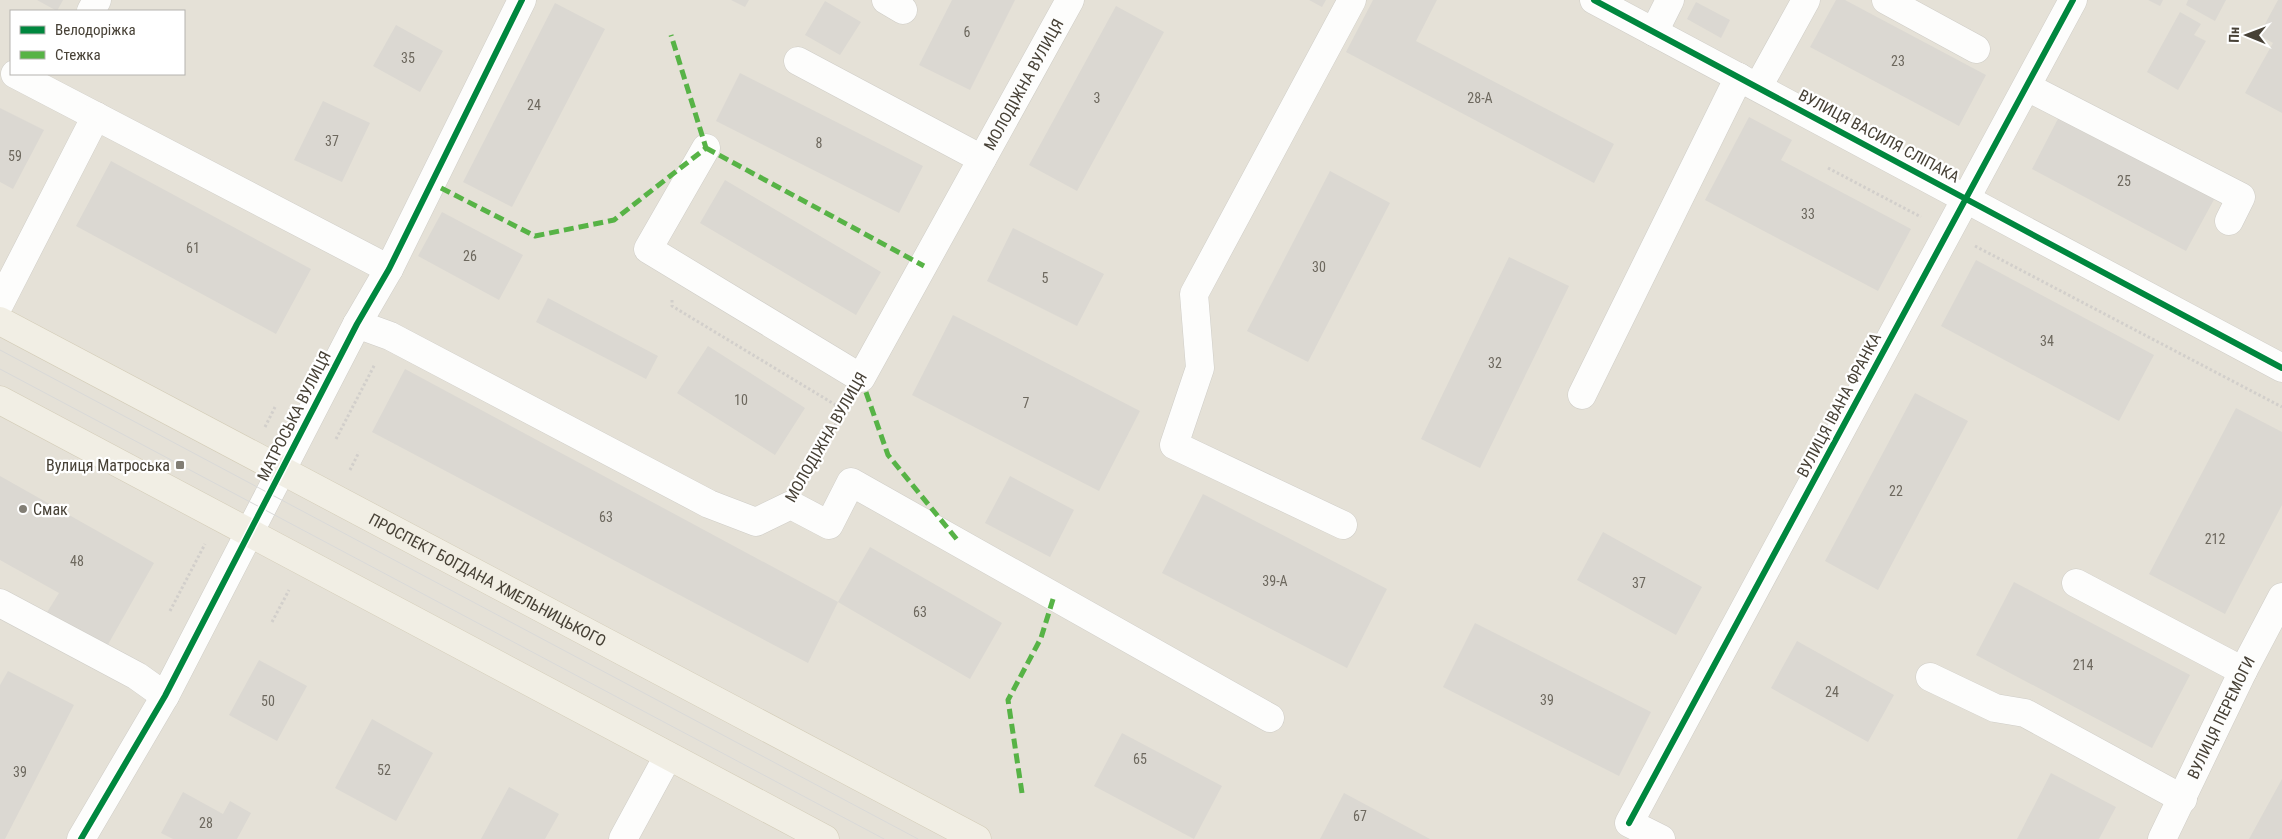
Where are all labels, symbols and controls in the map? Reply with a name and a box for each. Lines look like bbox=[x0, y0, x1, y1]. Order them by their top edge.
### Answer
legend bbox=[10, 10, 185, 75]
north arrow bbox=[2222, 10, 2272, 60]
street label: МОЛОДІЖНА ВУЛИЦЯ bbox=[979, 15, 1067, 153]
text: Велодоріжка bbox=[55, 21, 136, 39]
house number: 6 bbox=[964, 24, 971, 40]
text: Пн bbox=[2226, 27, 2242, 43]
text: Стежка bbox=[55, 46, 101, 64]
house number: 35 bbox=[401, 50, 415, 66]
house number: 23 bbox=[1891, 53, 1905, 69]
street label: ВУЛИЦЯ ВАСИЛЯ СЛІПАКА bbox=[1795, 85, 1963, 187]
house number: 3 bbox=[1094, 90, 1100, 106]
house number: 28-А bbox=[1467, 90, 1493, 106]
house number: 24 bbox=[527, 97, 541, 113]
house number: 37 bbox=[325, 133, 339, 149]
house number: 8 bbox=[816, 135, 823, 151]
house number: 59 bbox=[8, 148, 22, 164]
house number: 25 bbox=[2117, 173, 2131, 189]
house number: 33 bbox=[1801, 206, 1815, 222]
house number: 61 bbox=[186, 240, 200, 256]
house number: 26 bbox=[463, 248, 477, 264]
house number: 30 bbox=[1312, 259, 1326, 275]
house number: 5 bbox=[1042, 270, 1049, 286]
street label: ВУЛИЦЯ ІВАНА ФРАНКА bbox=[1793, 330, 1885, 480]
house number: 34 bbox=[2040, 333, 2054, 349]
street label: МАТРОСЬКА ВУЛИЦЯ bbox=[253, 348, 335, 484]
house number: 32 bbox=[1488, 355, 1502, 371]
street label: МОЛОДІЖНА ВУЛИЦЯ bbox=[781, 369, 871, 505]
house number: 10 bbox=[734, 392, 748, 408]
house number: 7 bbox=[1023, 395, 1030, 411]
place label: Вулиця Матроська bbox=[46, 456, 170, 475]
marker: Вулиця Матроська bbox=[174, 459, 186, 471]
house number: 22 bbox=[1889, 483, 1903, 499]
place label: Смак bbox=[33, 500, 68, 519]
marker: Смак bbox=[17, 503, 29, 515]
street label: ПРОСПЕКТ БОГДАНА ХМЕЛЬНИЦЬКОГО bbox=[366, 509, 609, 650]
house number: 63 bbox=[599, 509, 613, 525]
house number: 212 bbox=[2205, 531, 2225, 547]
house number: 48 bbox=[70, 553, 84, 569]
house number: 39-А bbox=[1262, 573, 1288, 589]
house number: 37 bbox=[1632, 575, 1646, 591]
house number: 63 bbox=[913, 604, 927, 620]
street label: ВУЛИЦЯ ПЕРЕМОГИ bbox=[2183, 653, 2259, 782]
house number: 214 bbox=[2073, 657, 2093, 673]
house number: 24 bbox=[1825, 684, 1839, 700]
house number: 39 bbox=[1540, 692, 1554, 708]
house number: 50 bbox=[261, 693, 275, 709]
house number: 65 bbox=[1133, 751, 1147, 767]
house number: 52 bbox=[377, 762, 391, 778]
house number: 39 bbox=[13, 764, 27, 780]
house number: 67 bbox=[1353, 808, 1367, 824]
house number: 28 bbox=[199, 815, 213, 831]

